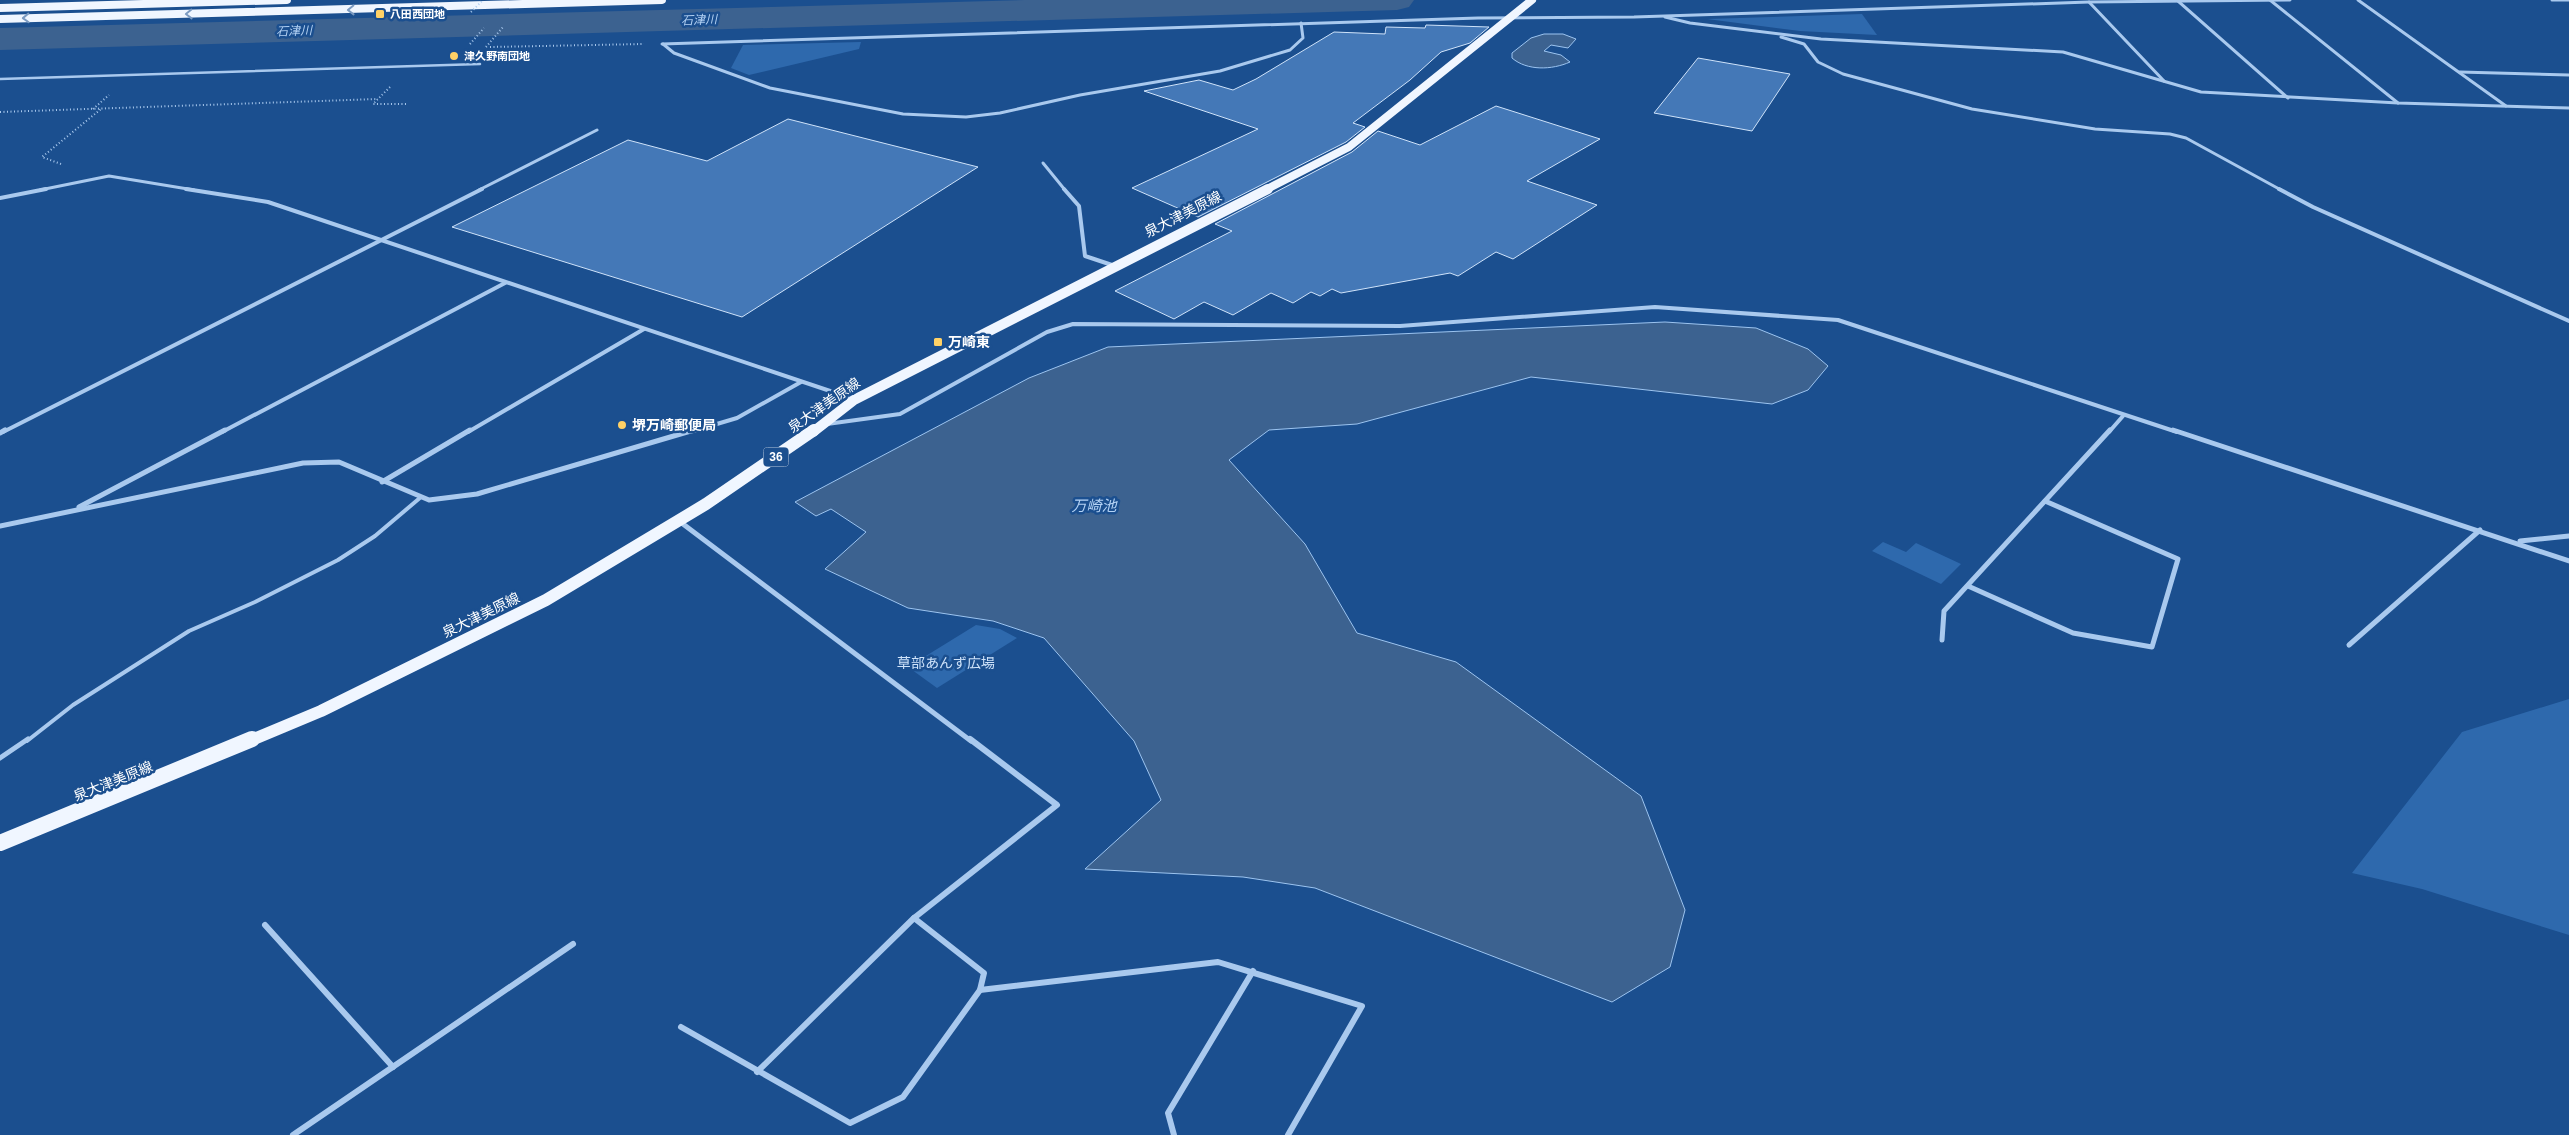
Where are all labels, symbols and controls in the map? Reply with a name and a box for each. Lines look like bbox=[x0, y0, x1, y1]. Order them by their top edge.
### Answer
one-way arrow bbox=[347, 4, 355, 15]
marker: 八田西団地 bbox=[374, 8, 386, 20]
place label: 八田西団地 bbox=[390, 8, 445, 20]
one-way arrow bbox=[185, 9, 192, 19]
water label: 石津川 bbox=[681, 12, 719, 28]
one-way arrow bbox=[22, 13, 30, 24]
water label: 石津川 bbox=[276, 23, 314, 39]
marker: 津久野南団地 bbox=[448, 50, 460, 62]
place label: 津久野南団地 bbox=[464, 50, 530, 62]
street label: 泉大津美原線 bbox=[1142, 188, 1224, 240]
place label: 万崎東 bbox=[948, 334, 990, 350]
marker: 万崎東 bbox=[932, 336, 944, 348]
street label: 泉大津美原線 bbox=[785, 374, 863, 436]
place label: 堺万崎郵便局 bbox=[632, 417, 716, 433]
marker: 堺万崎郵便局 bbox=[616, 419, 628, 431]
road number: 36 bbox=[764, 448, 788, 467]
water label: 万崎池 bbox=[1071, 497, 1118, 514]
street label: 泉大津美原線 bbox=[440, 589, 522, 641]
park label: 草部あんず広場 bbox=[897, 655, 995, 671]
street label: 泉大津美原線 bbox=[71, 758, 155, 804]

